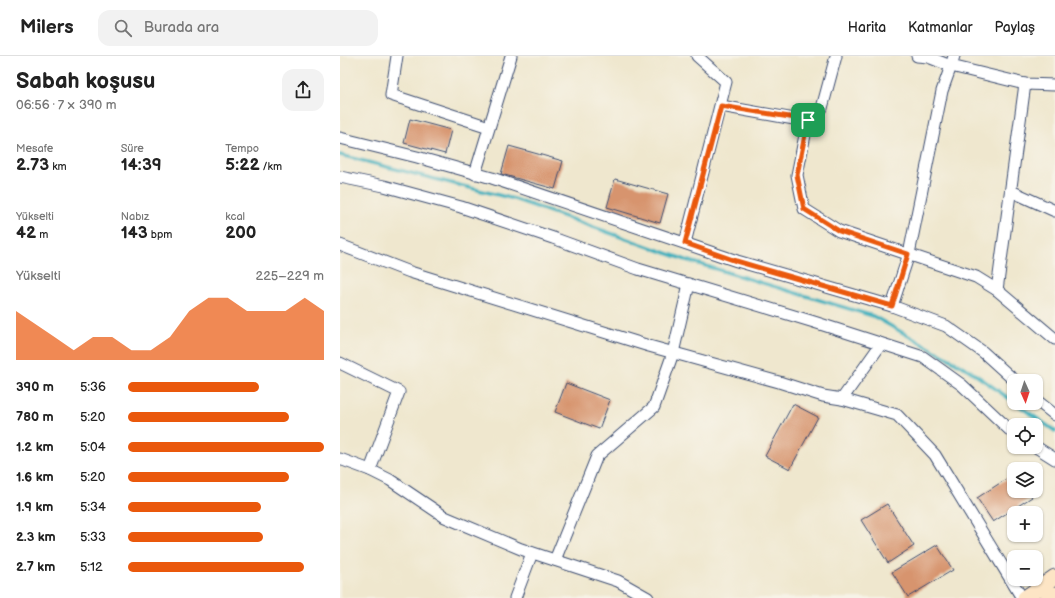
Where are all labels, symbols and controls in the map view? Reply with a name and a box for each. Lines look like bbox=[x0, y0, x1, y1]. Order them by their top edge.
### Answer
search box bbox=[98, 10, 378, 46]
text: Milers bbox=[20, 16, 74, 39]
icon: search bbox=[112, 17, 134, 39]
text: Burada ara bbox=[144, 18, 219, 37]
text: Harita bbox=[848, 19, 886, 36]
text: Katmanlar bbox=[908, 19, 973, 36]
text: Paylaş bbox=[995, 19, 1035, 36]
text: Sabah koşusu bbox=[16, 68, 155, 95]
button: share bbox=[282, 69, 324, 111]
text: 06:56 · 7 × 390 m bbox=[16, 97, 116, 113]
pin bbox=[791, 103, 825, 137]
icon: arrive bbox=[797, 109, 819, 131]
text: Mesafe bbox=[16, 142, 53, 155]
text: Süre bbox=[121, 142, 144, 155]
text: Tempo bbox=[225, 142, 259, 155]
text: 2.73 bbox=[16, 155, 49, 175]
text: 14:39 bbox=[121, 155, 162, 175]
text: 5:22 bbox=[225, 155, 260, 175]
text: km bbox=[49, 160, 67, 173]
text: /km bbox=[260, 160, 282, 173]
text: Yükselti bbox=[16, 210, 54, 223]
text: Nabız bbox=[121, 210, 149, 223]
text: kcal bbox=[225, 210, 245, 223]
text: 42 bbox=[16, 223, 36, 243]
text: 143 bbox=[121, 223, 148, 243]
text: 200 bbox=[225, 223, 256, 243]
text: m bbox=[36, 228, 48, 241]
text: bpm bbox=[148, 228, 172, 241]
text: Yükselti bbox=[16, 268, 61, 284]
text: 225–229 m bbox=[256, 268, 324, 284]
north arrow bbox=[1007, 374, 1043, 410]
map controls bbox=[1007, 374, 1043, 586]
text: 390 m bbox=[16, 379, 54, 395]
text: 5:36 bbox=[80, 379, 106, 395]
text: 780 m bbox=[16, 409, 54, 425]
text: 5:20 bbox=[80, 409, 105, 425]
button: locate bbox=[1007, 418, 1043, 454]
text: 1.2 km bbox=[16, 439, 54, 455]
text: 5:04 bbox=[80, 439, 106, 455]
button: layers bbox=[1007, 462, 1043, 498]
text: 1.6 km bbox=[16, 469, 54, 485]
text: 5:20 bbox=[80, 469, 105, 485]
text: 1.9 km bbox=[16, 499, 53, 515]
text: 5:34 bbox=[80, 499, 106, 515]
button: + bbox=[1007, 506, 1043, 542]
text: 2.3 km bbox=[16, 529, 56, 545]
text: 5:33 bbox=[80, 529, 106, 545]
button: − bbox=[1007, 550, 1043, 586]
text: 2.7 km bbox=[16, 559, 55, 575]
text: 5:12 bbox=[80, 559, 103, 575]

